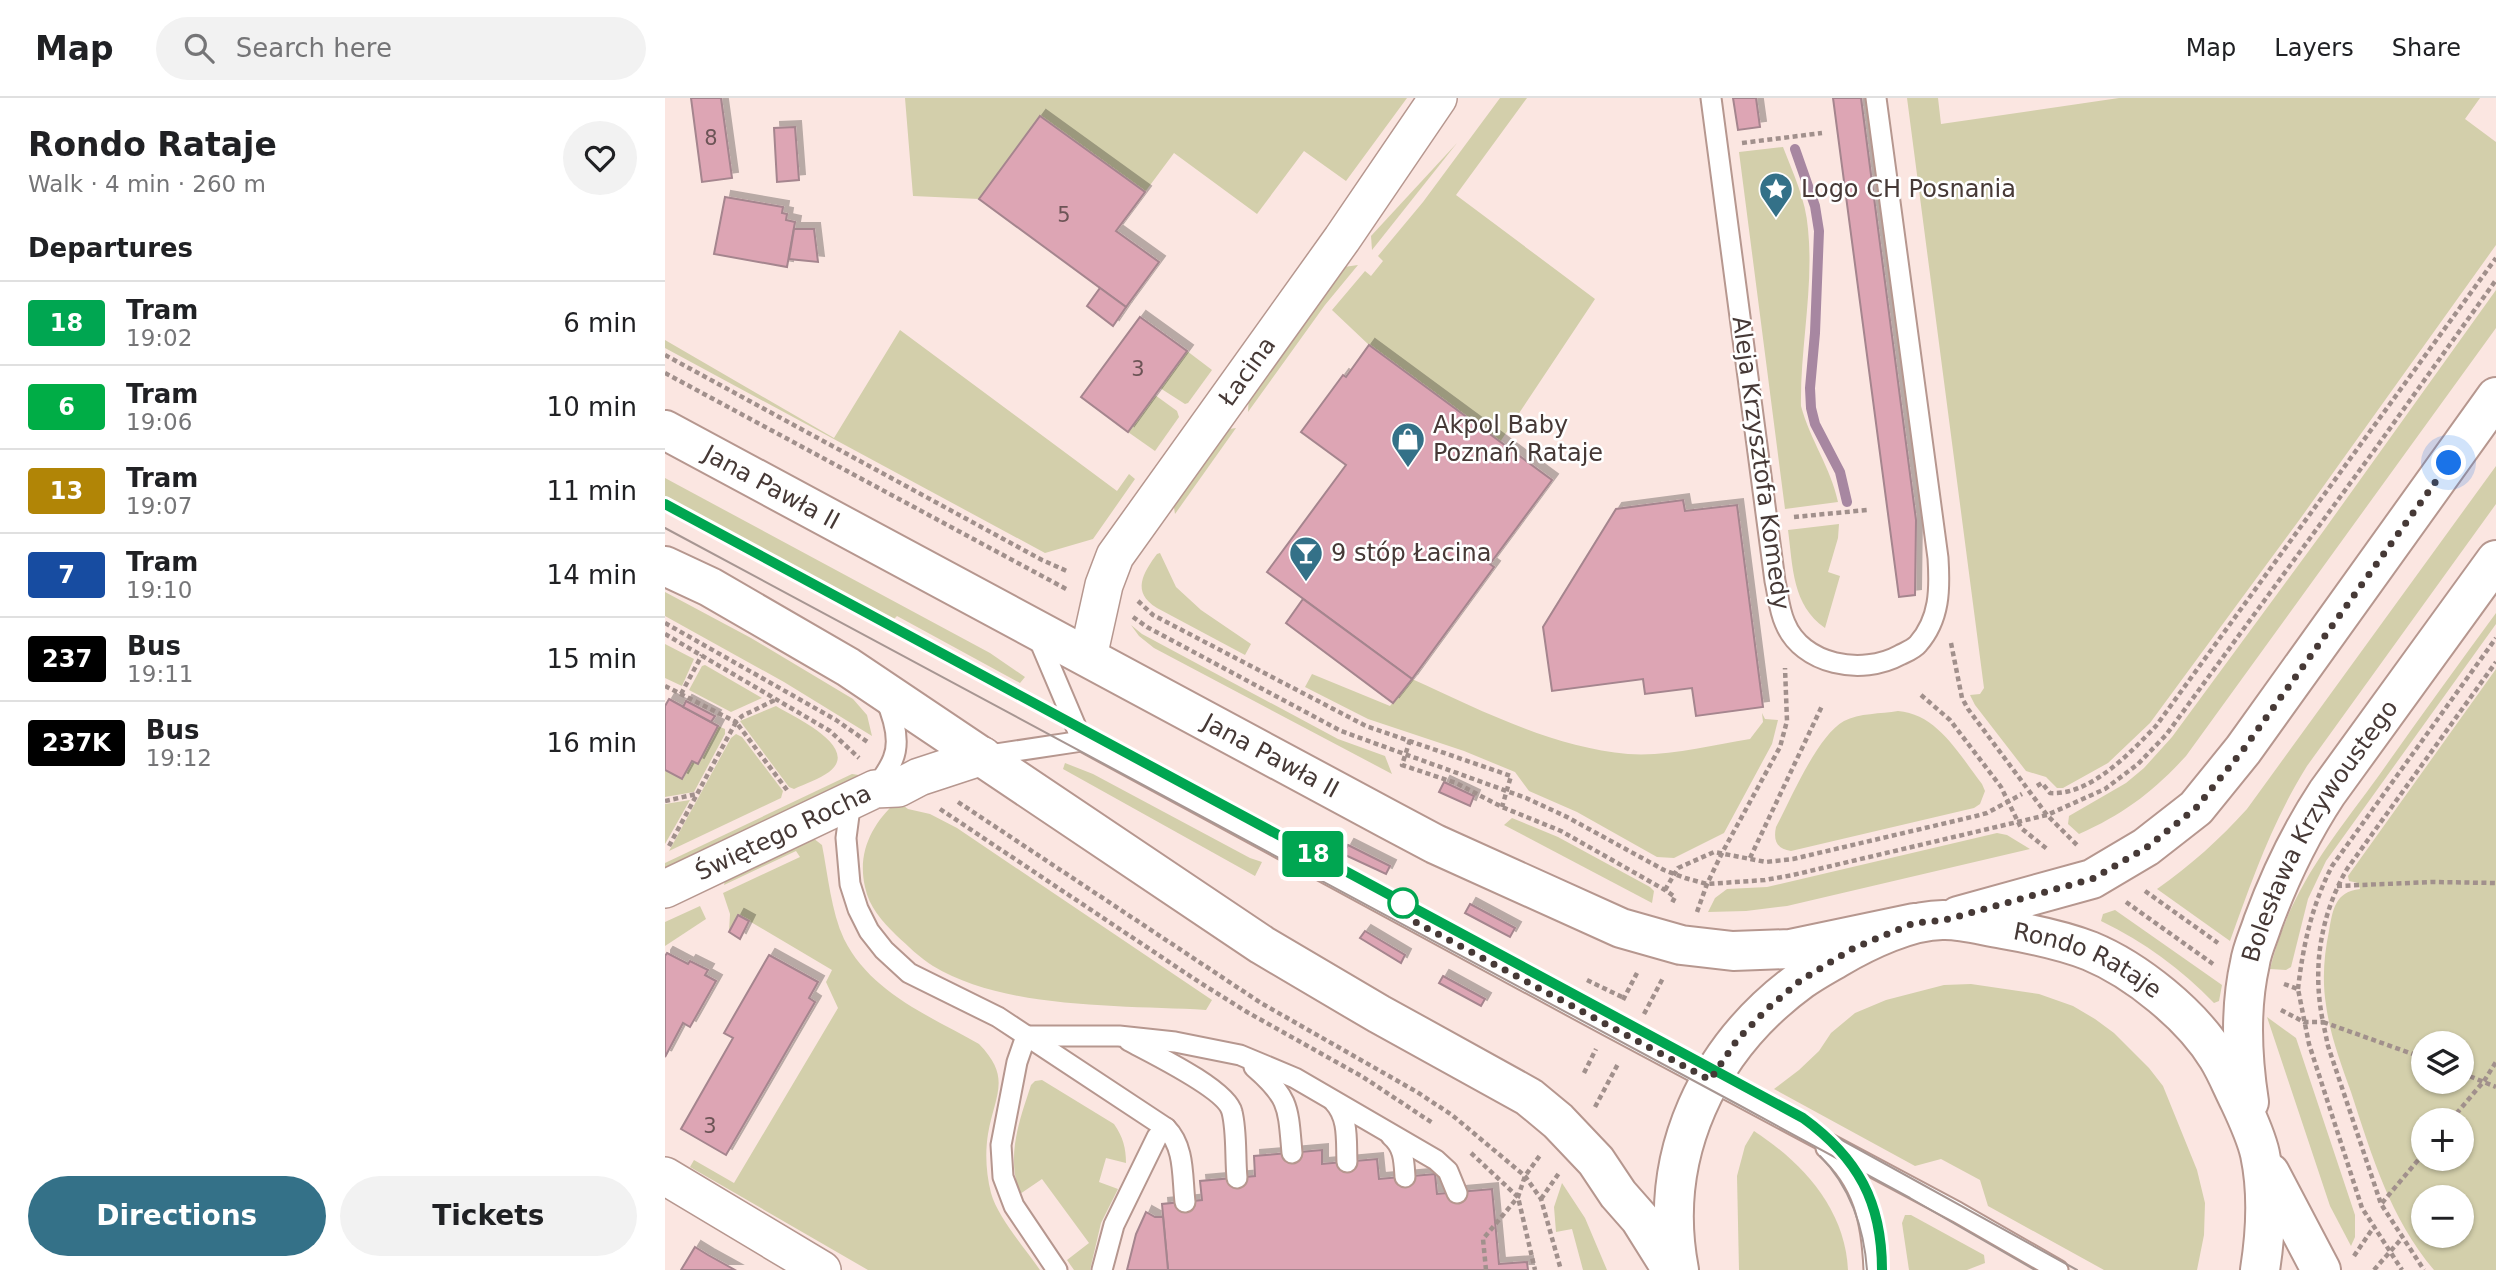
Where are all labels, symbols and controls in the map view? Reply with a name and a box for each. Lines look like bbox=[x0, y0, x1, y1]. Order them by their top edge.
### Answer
search box bbox=[156, 17, 646, 80]
text: Map bbox=[35, 29, 114, 68]
icon: search bbox=[180, 29, 218, 67]
text: Search here bbox=[236, 33, 392, 63]
text: Map bbox=[2186, 34, 2236, 62]
text: Layers bbox=[2274, 34, 2354, 62]
text: Share bbox=[2392, 34, 2461, 62]
button: heart bbox=[563, 121, 637, 195]
text: Rondo Rataje bbox=[28, 125, 277, 164]
house number: 8 bbox=[704, 126, 718, 150]
place icon: Logo CH Posnania bbox=[1757, 170, 1795, 219]
text: Walk · 4 min · 260 m bbox=[28, 171, 266, 197]
place label: Logo CH Posnania bbox=[1801, 175, 2016, 203]
house number: 5 bbox=[1057, 203, 1071, 227]
text: Departures bbox=[28, 233, 193, 263]
text: Tram bbox=[126, 295, 198, 325]
text: 6 min bbox=[563, 308, 637, 338]
text: 18 bbox=[50, 309, 83, 337]
street label: Aleja Krzysztofa Komedy bbox=[1727, 314, 1795, 612]
text: 19:02 bbox=[126, 325, 192, 351]
street label: Łacina bbox=[1213, 331, 1281, 412]
house number: 3 bbox=[1131, 357, 1145, 381]
text: Tram bbox=[126, 379, 198, 409]
text: 10 min bbox=[547, 392, 637, 422]
text: 6 bbox=[58, 393, 75, 421]
text: 19:06 bbox=[126, 409, 192, 435]
place label: Akpol Baby Poznań Rataje bbox=[1433, 411, 1603, 467]
shop icon: Akpol Baby Poznań Rataje bbox=[1389, 420, 1427, 469]
street label: Jana Pawła II bbox=[697, 438, 844, 535]
your location bbox=[2431, 445, 2466, 480]
text: Tram bbox=[126, 463, 198, 493]
text: 11 min bbox=[547, 476, 637, 506]
text: 13 bbox=[50, 477, 83, 505]
text: 19:07 bbox=[126, 493, 192, 519]
bar icon: 9 stóp Łacina bbox=[1287, 534, 1325, 583]
place label: 9 stóp Łacina bbox=[1331, 539, 1491, 567]
text: Tram bbox=[126, 547, 198, 577]
text: 14 min bbox=[547, 560, 637, 590]
text: 7 bbox=[58, 561, 75, 589]
text: 19:10 bbox=[126, 577, 192, 603]
text: Bus bbox=[127, 631, 181, 661]
text: 15 min bbox=[547, 644, 637, 674]
text: 237 bbox=[42, 645, 92, 673]
text: 19:11 bbox=[127, 661, 193, 687]
street label: Bolesława Krzywoustego bbox=[2236, 695, 2404, 965]
street label: Jana Pawła II bbox=[1196, 707, 1344, 804]
text: Bus bbox=[146, 715, 200, 745]
text: 16 min bbox=[547, 728, 637, 758]
text: 237K bbox=[42, 729, 111, 757]
text: 19:12 bbox=[146, 745, 212, 771]
street label: Świętego Rocha bbox=[690, 779, 876, 886]
line badge: 18 bbox=[1281, 831, 1345, 877]
text: 18 bbox=[1296, 840, 1330, 868]
unlabelled marker bbox=[1388, 888, 1418, 918]
street label: Rondo Rataje bbox=[2011, 917, 2167, 1004]
map controls bbox=[2411, 1031, 2474, 1248]
button: layers bbox=[2411, 1031, 2474, 1094]
button: + bbox=[2411, 1108, 2474, 1171]
house number: 3 bbox=[703, 1114, 717, 1138]
button: Directions bbox=[28, 1176, 326, 1256]
button: Tickets bbox=[340, 1176, 637, 1256]
button: − bbox=[2411, 1185, 2474, 1248]

